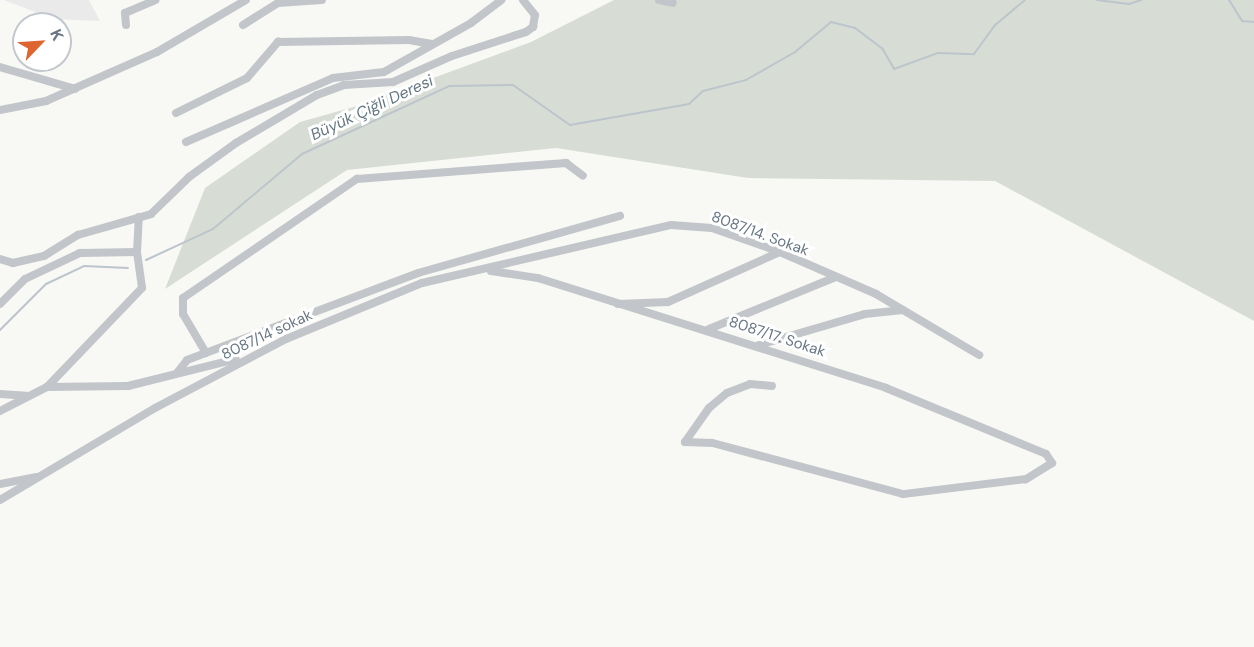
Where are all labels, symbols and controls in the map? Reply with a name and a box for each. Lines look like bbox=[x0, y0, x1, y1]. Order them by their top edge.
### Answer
north arrow bbox=[12, 12, 72, 72]
text: K bbox=[45, 26, 69, 44]
water label: Büyük Çiğli Deresi bbox=[308, 71, 436, 145]
street label: 8087/14. Sokak bbox=[709, 208, 811, 260]
street label: 8087/14 sokak bbox=[219, 306, 315, 364]
street label: 8087/17. Sokak bbox=[727, 313, 827, 361]

